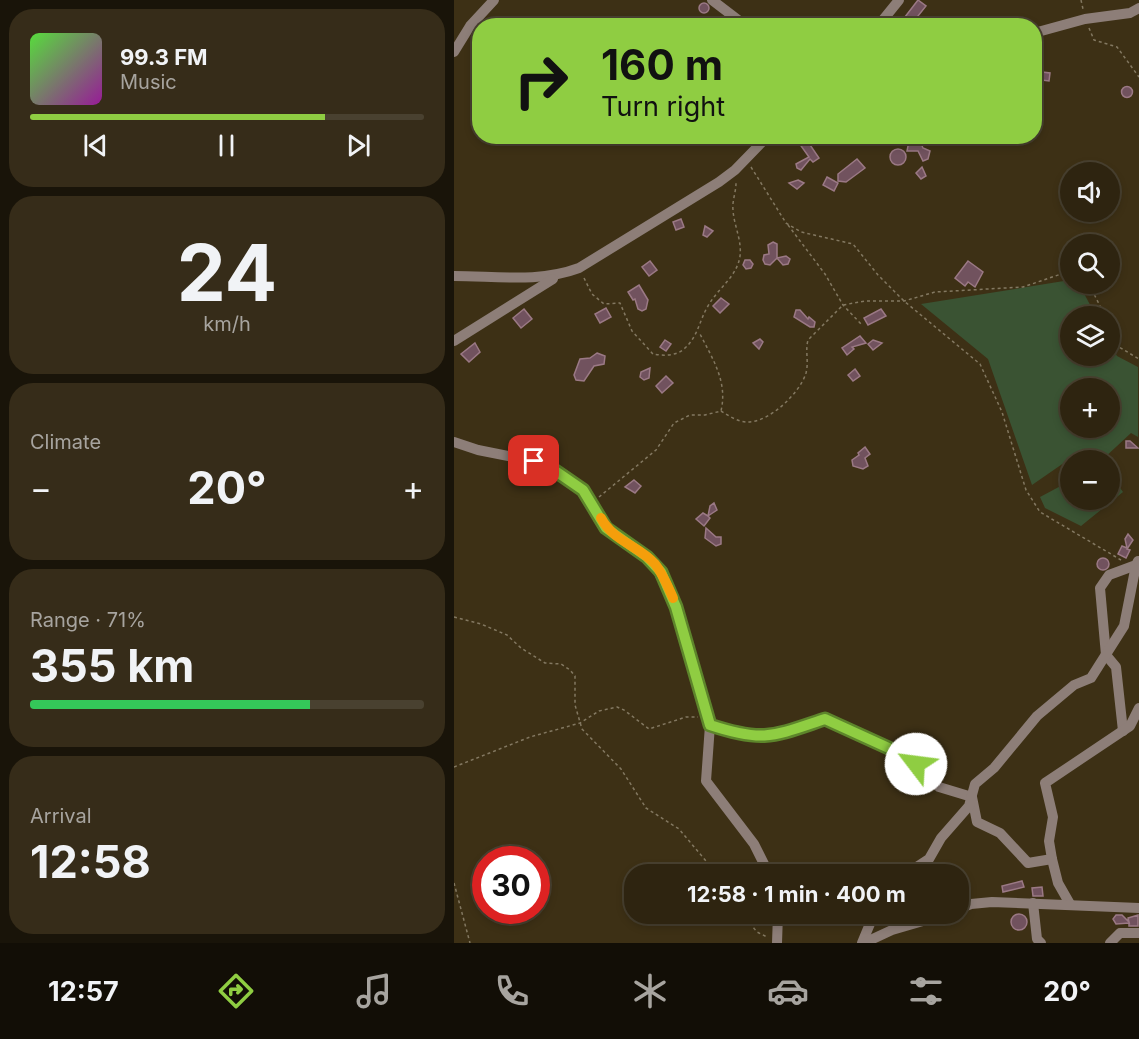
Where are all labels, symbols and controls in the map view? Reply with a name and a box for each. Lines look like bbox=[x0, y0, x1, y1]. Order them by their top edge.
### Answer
text: 160 m bbox=[601, 39, 723, 90]
icon: right bbox=[502, 42, 580, 120]
text: 99.3 FM bbox=[120, 44, 208, 70]
text: Music bbox=[120, 70, 177, 94]
text: Turn right bbox=[601, 90, 725, 123]
icon: previous bbox=[79, 129, 112, 162]
icon: pause bbox=[210, 129, 243, 162]
icon: next bbox=[342, 129, 375, 162]
map controls bbox=[1060, 162, 1120, 510]
button: sound bbox=[1060, 162, 1120, 222]
text: 24 bbox=[177, 225, 277, 320]
button: search bbox=[1060, 234, 1120, 294]
button: layers bbox=[1060, 306, 1120, 366]
text: km/h bbox=[203, 312, 251, 336]
button: + bbox=[1060, 378, 1120, 438]
text: Climate bbox=[30, 430, 101, 454]
pin bbox=[508, 435, 559, 486]
icon: arrive bbox=[517, 444, 550, 477]
button: − bbox=[1060, 450, 1120, 510]
text: 20° bbox=[187, 460, 267, 515]
text: − bbox=[30, 468, 52, 508]
text: + bbox=[402, 468, 424, 508]
text: Range · 71% bbox=[30, 608, 146, 632]
text: 355 km bbox=[30, 638, 194, 693]
position arrow bbox=[884, 732, 948, 796]
text: Arrival bbox=[30, 804, 92, 828]
text: 12:58 bbox=[30, 834, 151, 889]
speed limit sign: 30 bbox=[472, 846, 550, 924]
text: 12:58 · 1 min · 400 m bbox=[687, 881, 906, 907]
icon: directions bbox=[215, 970, 257, 1012]
icon: music bbox=[353, 970, 395, 1012]
icon: phone bbox=[491, 970, 533, 1012]
icon: climate bbox=[629, 970, 671, 1012]
icon: car bbox=[767, 970, 809, 1012]
icon: filters bbox=[905, 970, 947, 1012]
text: 12:57 bbox=[48, 975, 119, 1008]
text: 20° bbox=[1043, 975, 1091, 1008]

